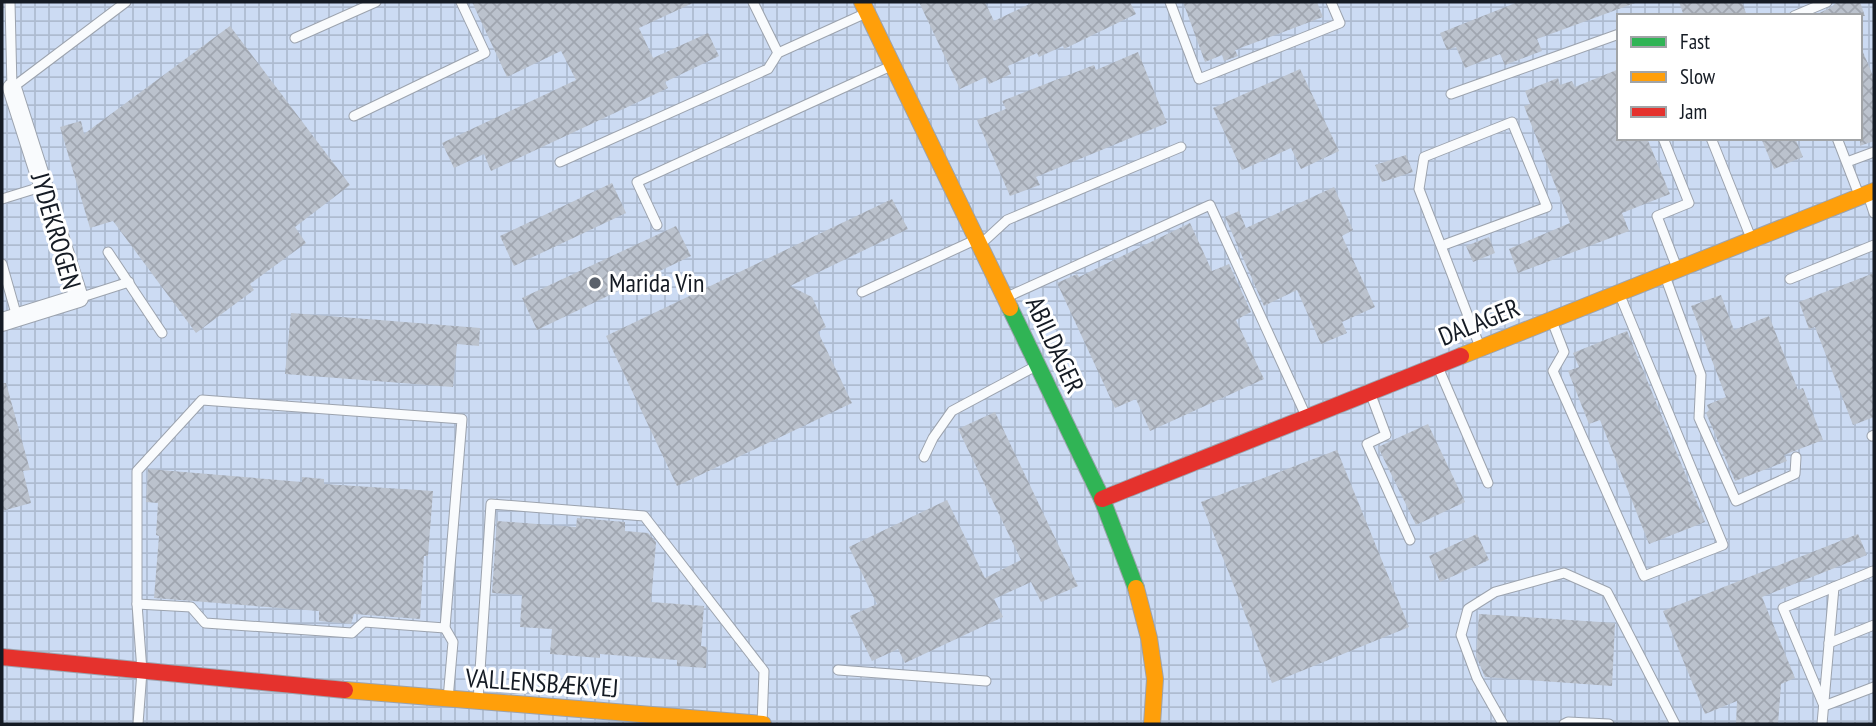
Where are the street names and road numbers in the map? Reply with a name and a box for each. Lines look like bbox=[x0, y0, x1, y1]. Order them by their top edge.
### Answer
street label: JYDEKROGEN bbox=[24, 168, 89, 293]
street label: DALAGER bbox=[1433, 290, 1524, 353]
street label: ABILDAGER bbox=[1019, 291, 1092, 398]
street label: VALLENSBÆKVEJ bbox=[463, 661, 620, 704]

